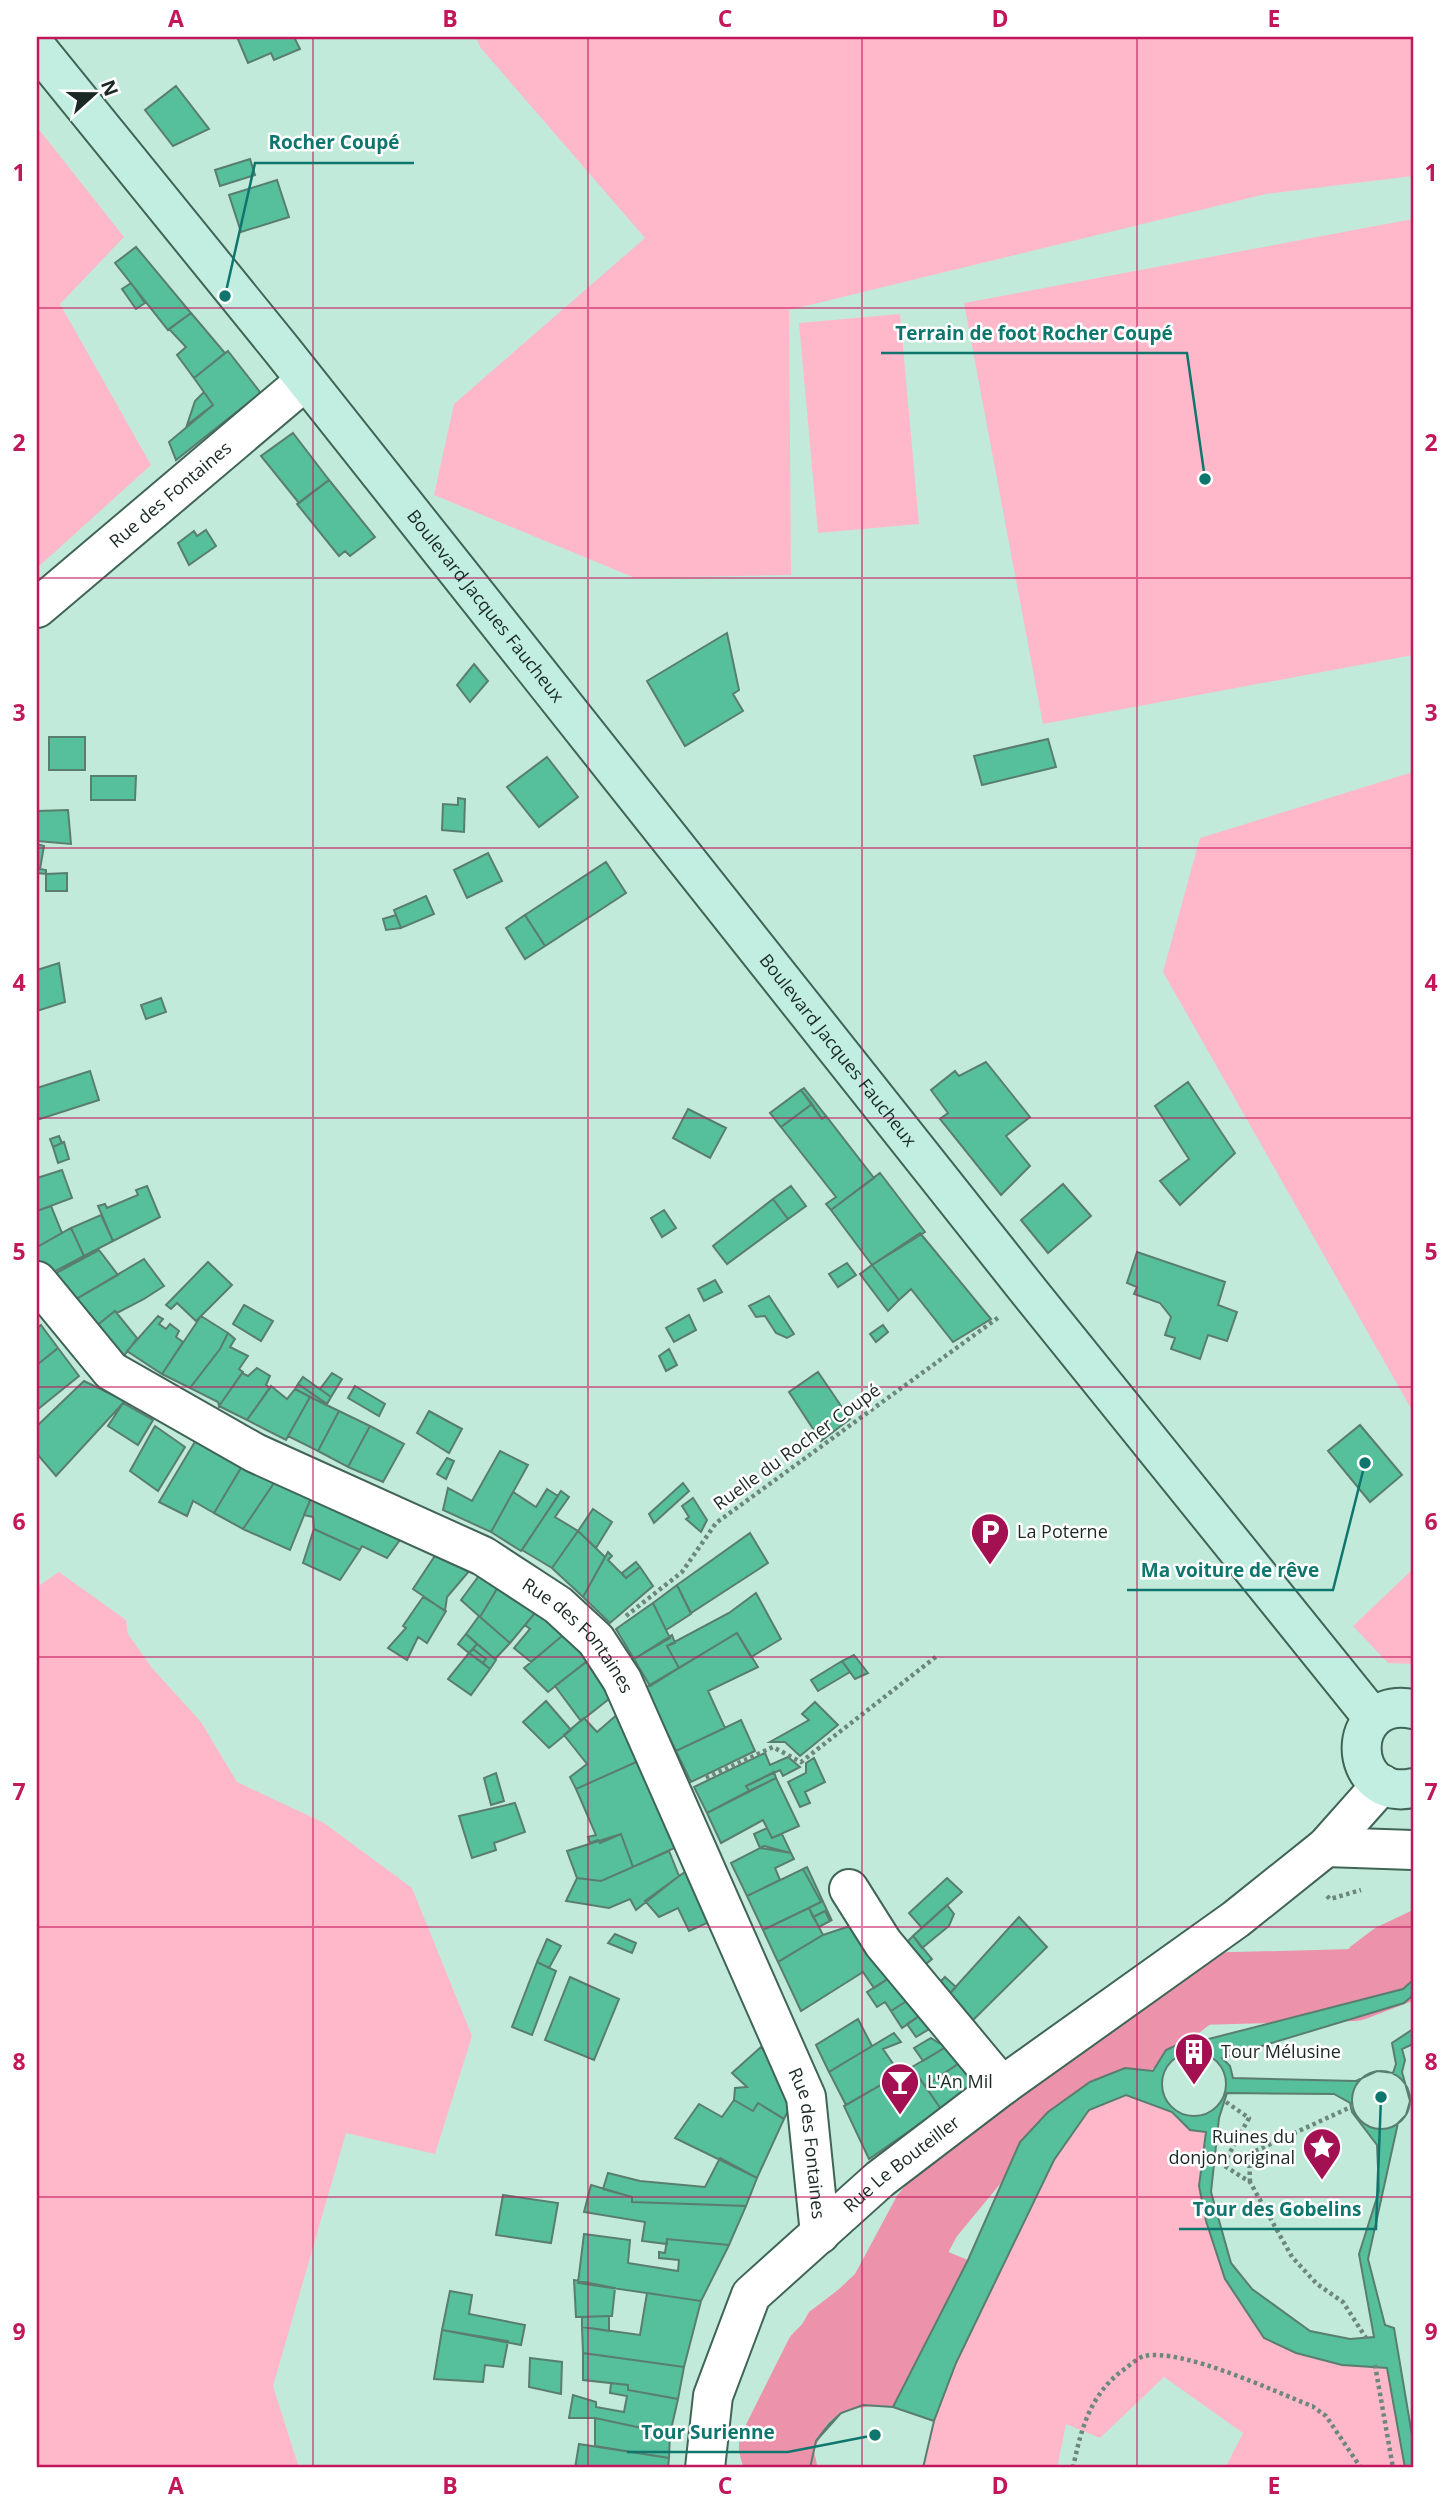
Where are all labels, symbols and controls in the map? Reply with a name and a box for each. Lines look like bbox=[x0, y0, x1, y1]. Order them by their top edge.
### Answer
text: A bbox=[168, 2, 184, 34]
text: B bbox=[442, 2, 458, 34]
text: C bbox=[718, 2, 732, 34]
text: D bbox=[991, 2, 1009, 34]
text: E bbox=[1268, 2, 1280, 34]
north arrow bbox=[60, 60, 130, 130]
text: N bbox=[95, 76, 125, 100]
callout: Rocher Coupé bbox=[255, 123, 414, 163]
text: Rocher Coupé bbox=[269, 129, 399, 155]
text: 1 bbox=[12, 156, 26, 188]
text: 1 bbox=[1424, 156, 1438, 188]
callout: Terrain de foot Rocher Coupé bbox=[881, 313, 1187, 353]
text: Terrain de foot Rocher Coupé bbox=[895, 320, 1173, 346]
text: 2 bbox=[12, 426, 26, 458]
text: 2 bbox=[1424, 426, 1438, 458]
street label: Rue des Fontaines bbox=[104, 435, 236, 553]
street label: Boulevard Jacques Faucheux bbox=[402, 504, 570, 707]
text: 3 bbox=[12, 696, 26, 728]
text: 3 bbox=[1424, 696, 1438, 728]
street label: Boulevard Jacques Faucheux bbox=[755, 948, 923, 1152]
text: 4 bbox=[12, 966, 26, 998]
text: 4 bbox=[1424, 966, 1438, 998]
text: 5 bbox=[12, 1235, 26, 1267]
text: 5 bbox=[1424, 1235, 1438, 1267]
street label: Ruelle du Rocher Coupé bbox=[708, 1377, 885, 1515]
text: 6 bbox=[12, 1505, 26, 1537]
text: 6 bbox=[1424, 1505, 1438, 1537]
parking icon: La Poterne bbox=[969, 1511, 1011, 1566]
place label: La Poterne bbox=[1017, 1519, 1108, 1543]
callout: Ma voiture de rêve bbox=[1127, 1550, 1333, 1590]
text: Ma voiture de rêve bbox=[1141, 1557, 1319, 1583]
street label: Rue des Fontaines bbox=[518, 1572, 639, 1697]
text: 7 bbox=[12, 1775, 26, 1807]
text: 7 bbox=[1424, 1775, 1438, 1807]
building icon: Tour Mélusine bbox=[1173, 2031, 1215, 2086]
place label: Tour Mélusine bbox=[1221, 2039, 1341, 2063]
text: 8 bbox=[12, 2045, 26, 2077]
text: 8 bbox=[1424, 2045, 1438, 2077]
bar icon: L'An Mil bbox=[879, 2061, 921, 2116]
street label: Rue des Fontaines bbox=[784, 2064, 831, 2220]
place label: L'An Mil bbox=[927, 2069, 993, 2093]
street label: Rue Le Bouteiller bbox=[838, 2109, 965, 2217]
place label: Ruines du donjon original bbox=[1168, 2124, 1295, 2169]
place icon: Ruines du donjon original bbox=[1301, 2126, 1343, 2181]
callout: Tour des Gobelins bbox=[1179, 2189, 1376, 2229]
text: Tour des Gobelins bbox=[1193, 2196, 1361, 2222]
text: 9 bbox=[12, 2315, 26, 2347]
text: 9 bbox=[1424, 2315, 1438, 2347]
callout: Tour Surienne bbox=[627, 2412, 788, 2452]
text: Tour Surienne bbox=[641, 2419, 775, 2445]
text: A bbox=[168, 2469, 184, 2501]
text: B bbox=[442, 2469, 458, 2501]
text: C bbox=[718, 2469, 732, 2501]
text: D bbox=[991, 2469, 1009, 2501]
text: E bbox=[1268, 2469, 1280, 2501]

